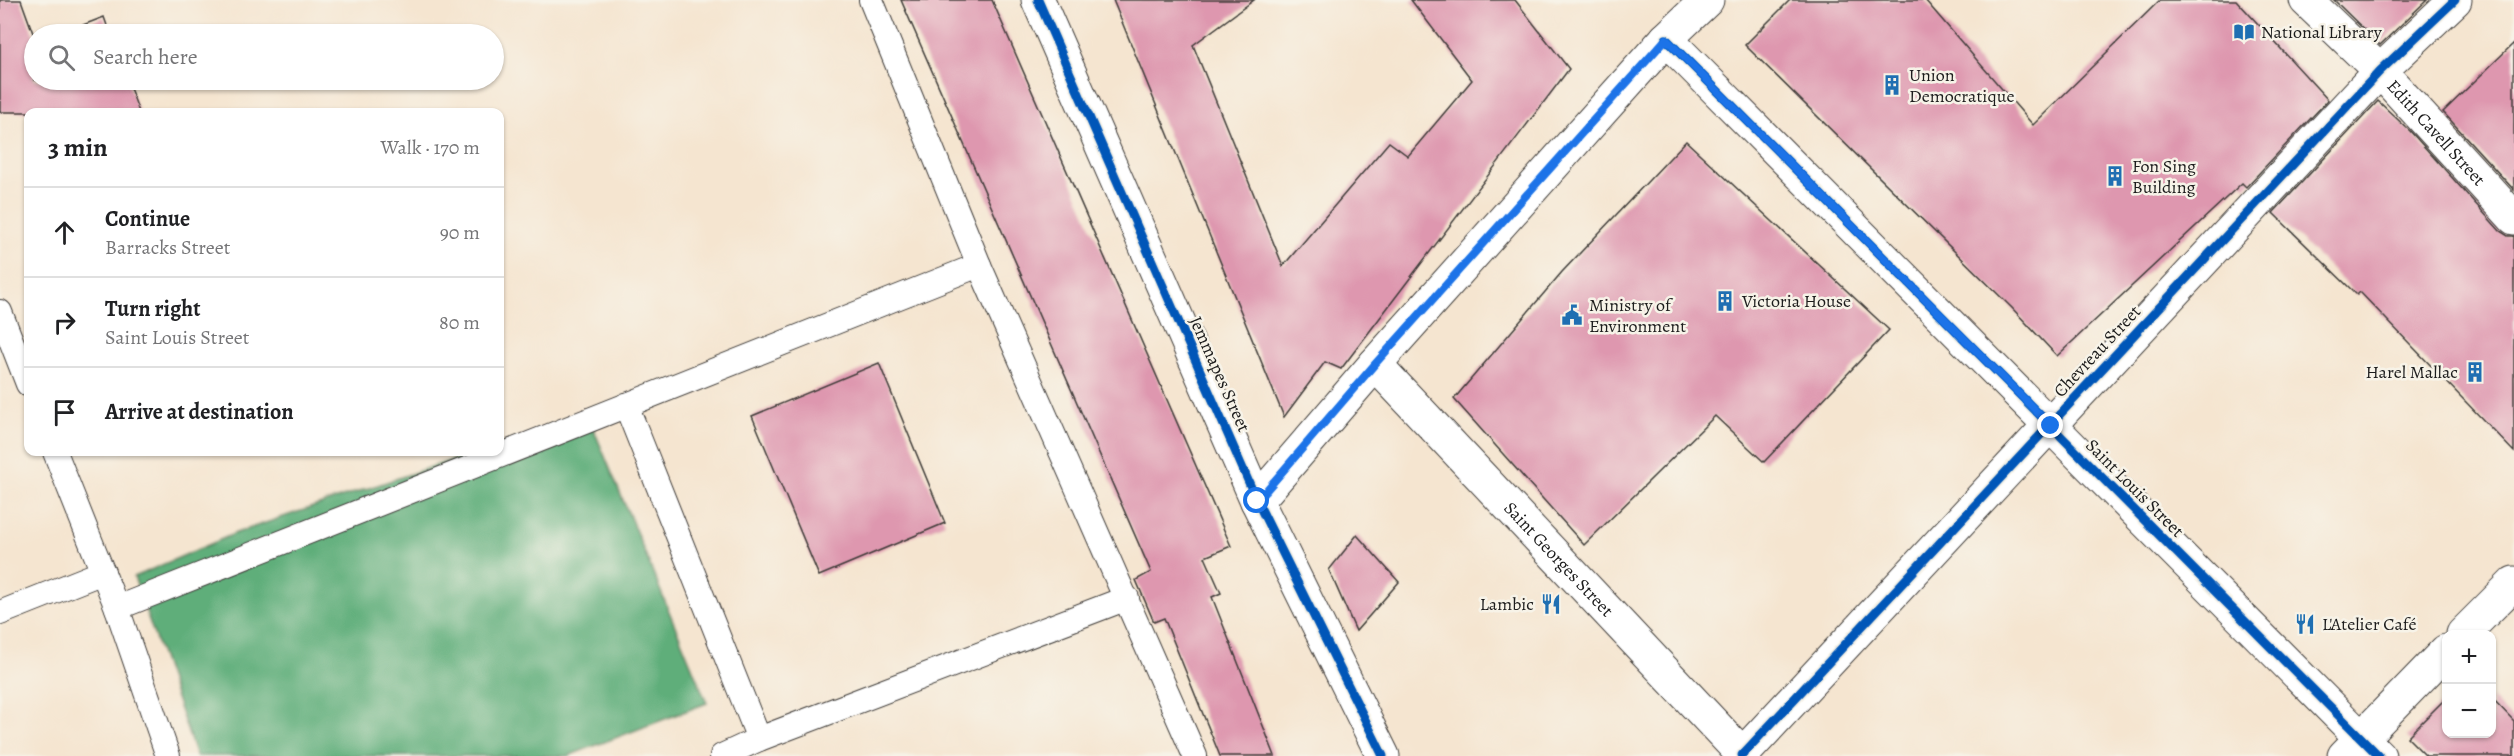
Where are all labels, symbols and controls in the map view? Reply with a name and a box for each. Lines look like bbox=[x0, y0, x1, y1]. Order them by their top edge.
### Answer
library icon: National Library bbox=[2232, 20, 2256, 44]
place label: National Library bbox=[2261, 20, 2383, 44]
search box bbox=[24, 24, 504, 90]
icon: search bbox=[45, 41, 78, 74]
text: Search here bbox=[93, 42, 198, 72]
place label: Union Democratique bbox=[1909, 63, 2015, 108]
building icon: Union Democratique bbox=[1880, 73, 1904, 97]
street label: Edith Cavell Street bbox=[2382, 74, 2491, 191]
text: 3 min bbox=[48, 130, 108, 165]
text: Walk · 170 m bbox=[380, 134, 480, 161]
place label: Fon Sing Building bbox=[2132, 154, 2196, 199]
building icon: Fon Sing Building bbox=[2103, 164, 2127, 188]
text: Continue bbox=[105, 204, 190, 234]
icon: ahead bbox=[48, 216, 81, 249]
text: 90 m bbox=[440, 219, 480, 246]
text: Barracks Street bbox=[105, 234, 230, 261]
building icon: Victoria House bbox=[1713, 289, 1737, 313]
place label: Victoria House bbox=[1741, 289, 1851, 313]
place label: Ministry of Environment bbox=[1589, 293, 1686, 338]
text: Turn right bbox=[105, 294, 201, 324]
street label: Chevreau Street bbox=[2048, 300, 2146, 402]
public building icon: Ministry of Environment bbox=[1560, 303, 1584, 327]
icon: right bbox=[48, 306, 81, 339]
text: 80 m bbox=[439, 309, 480, 336]
street label: Jemmapes Street bbox=[1184, 312, 1256, 436]
text: Saint Louis Street bbox=[105, 324, 249, 351]
place label: Harel Mallac bbox=[2365, 360, 2458, 384]
building icon: Harel Mallac bbox=[2463, 360, 2487, 384]
icon: arrive bbox=[48, 396, 81, 429]
text: Arrive at destination bbox=[105, 397, 294, 427]
route end bbox=[2037, 412, 2063, 438]
street label: Saint Louis Street bbox=[2081, 434, 2189, 542]
route start bbox=[1243, 487, 1269, 513]
street label: Saint Georges Street bbox=[1499, 496, 1619, 622]
place label: Lambic bbox=[1480, 592, 1534, 616]
restaurant icon: Lambic bbox=[1539, 592, 1563, 616]
restaurant icon: L'Atelier Café bbox=[2293, 612, 2317, 636]
place label: L'Atelier Café bbox=[2322, 612, 2417, 636]
map controls bbox=[2442, 630, 2496, 738]
button: + bbox=[2442, 630, 2496, 684]
button: − bbox=[2442, 684, 2496, 738]

